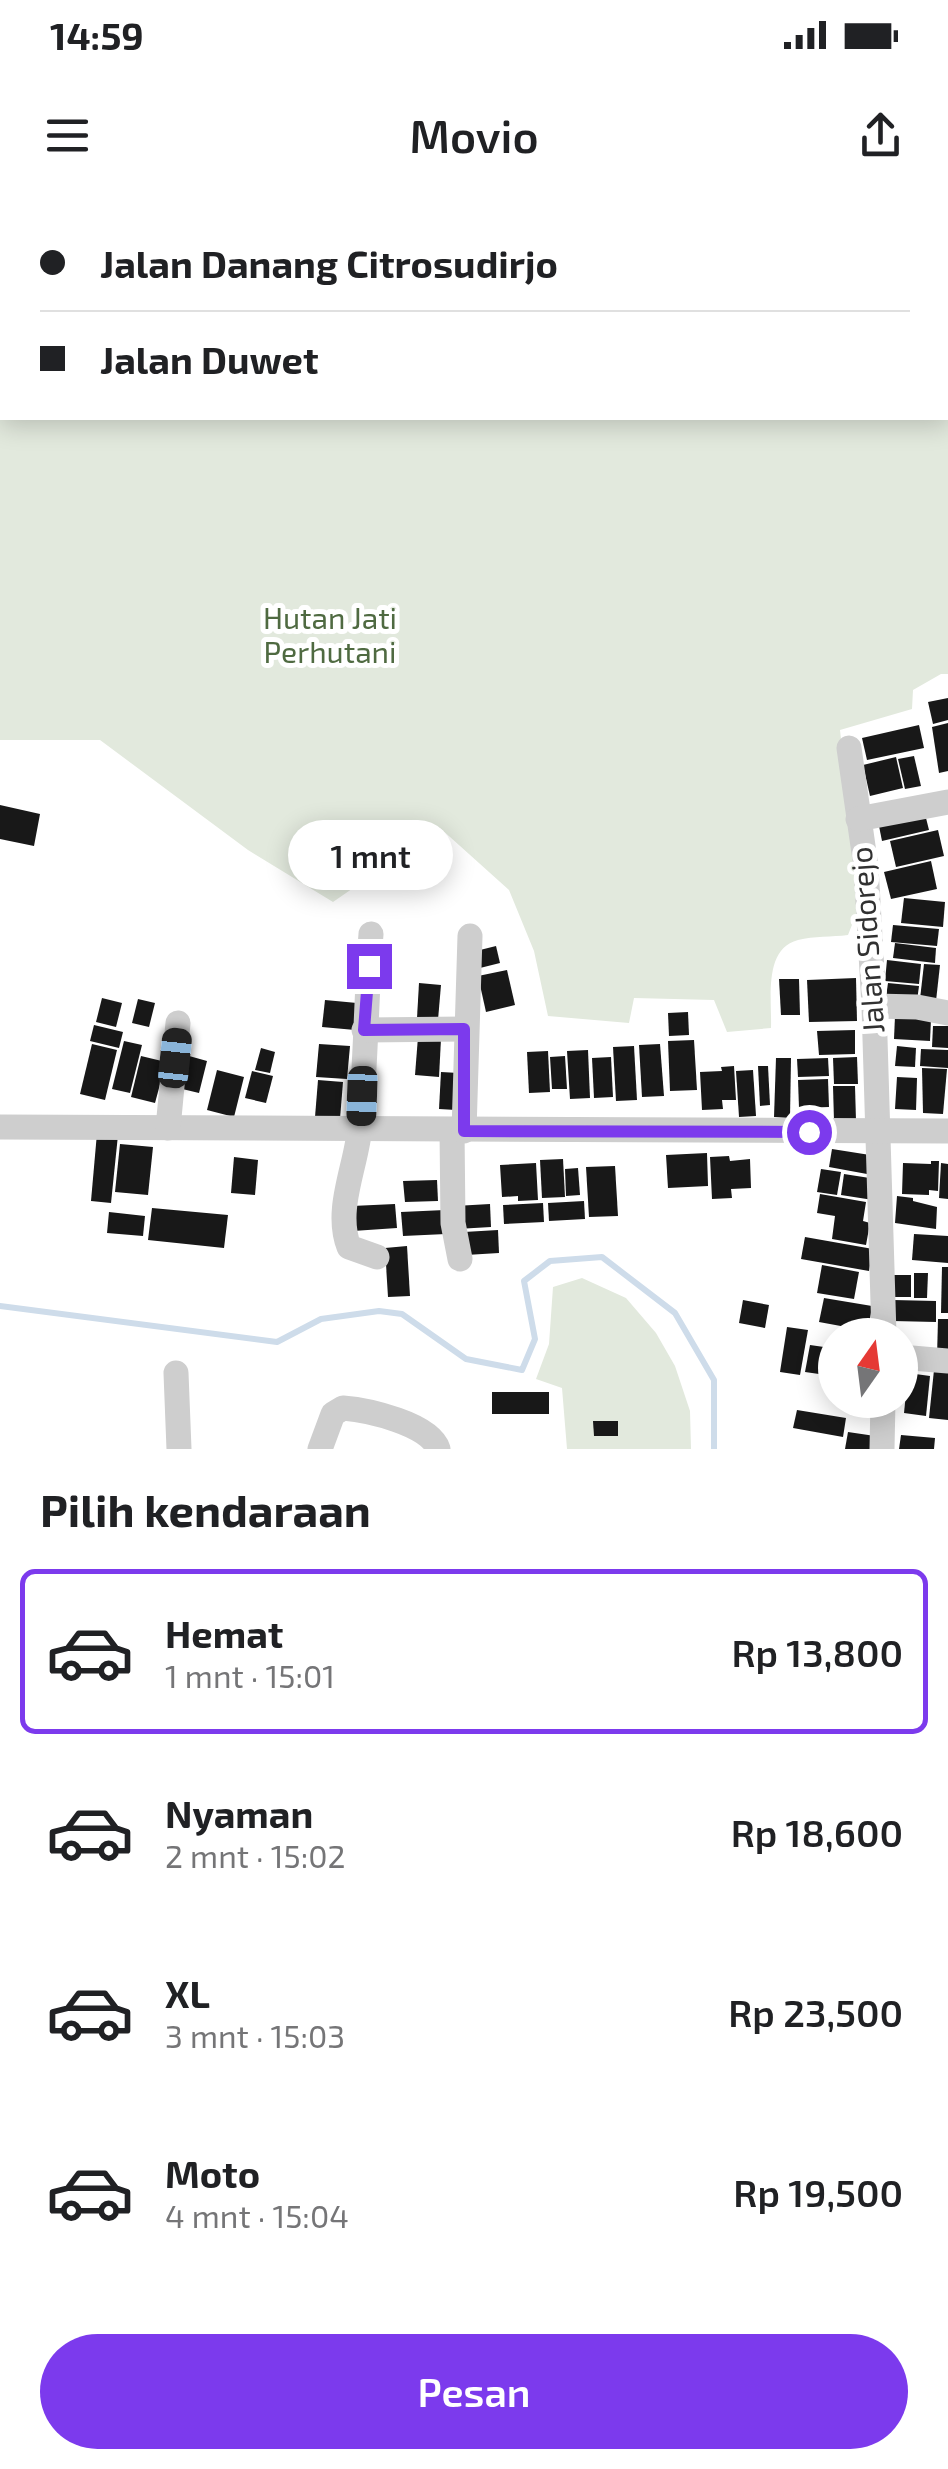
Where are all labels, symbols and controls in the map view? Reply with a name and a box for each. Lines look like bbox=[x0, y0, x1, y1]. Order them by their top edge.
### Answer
text: 14:59 bbox=[50, 12, 144, 58]
icon: menu bbox=[40, 108, 95, 163]
text: Movio bbox=[410, 108, 538, 162]
icon: share bbox=[853, 108, 908, 163]
text: Jalan Danang Citrosudirjo bbox=[100, 240, 558, 286]
text: Jalan Duwet bbox=[100, 336, 319, 382]
park label: Hutan Jati Perhutani bbox=[263, 599, 397, 669]
callout: 1 mnt bbox=[286, 821, 452, 891]
text: 1 mnt bbox=[330, 836, 411, 874]
street label: Jalan Sidorejo bbox=[842, 846, 890, 1035]
route end bbox=[347, 944, 392, 989]
car bbox=[157, 1027, 193, 1089]
car bbox=[346, 1065, 378, 1127]
route start bbox=[787, 1110, 832, 1155]
north arrow bbox=[818, 1318, 918, 1418]
map controls bbox=[818, 1318, 918, 1418]
text: Pilih kendaraan bbox=[40, 1482, 371, 1536]
icon: car bbox=[45, 1607, 135, 1697]
text: Hemat bbox=[165, 1610, 283, 1656]
text: Rp 13,800 bbox=[731, 1629, 903, 1675]
text: 1 mnt · 15:01 bbox=[165, 1656, 335, 1694]
icon: car bbox=[45, 1787, 135, 1877]
text: Nyaman bbox=[165, 1790, 313, 1836]
text: Rp 18,600 bbox=[731, 1809, 903, 1855]
text: 2 mnt · 15:02 bbox=[165, 1836, 345, 1874]
icon: car bbox=[45, 1967, 135, 2057]
text: XL bbox=[165, 1970, 210, 2016]
text: Rp 23,500 bbox=[728, 1989, 903, 2035]
text: 3 mnt · 15:03 bbox=[165, 2016, 345, 2054]
icon: car bbox=[45, 2147, 135, 2237]
text: Moto bbox=[165, 2150, 260, 2196]
text: Rp 19,500 bbox=[733, 2169, 903, 2215]
text: 4 mnt · 15:04 bbox=[165, 2196, 349, 2234]
button: Pesan bbox=[40, 2334, 908, 2449]

